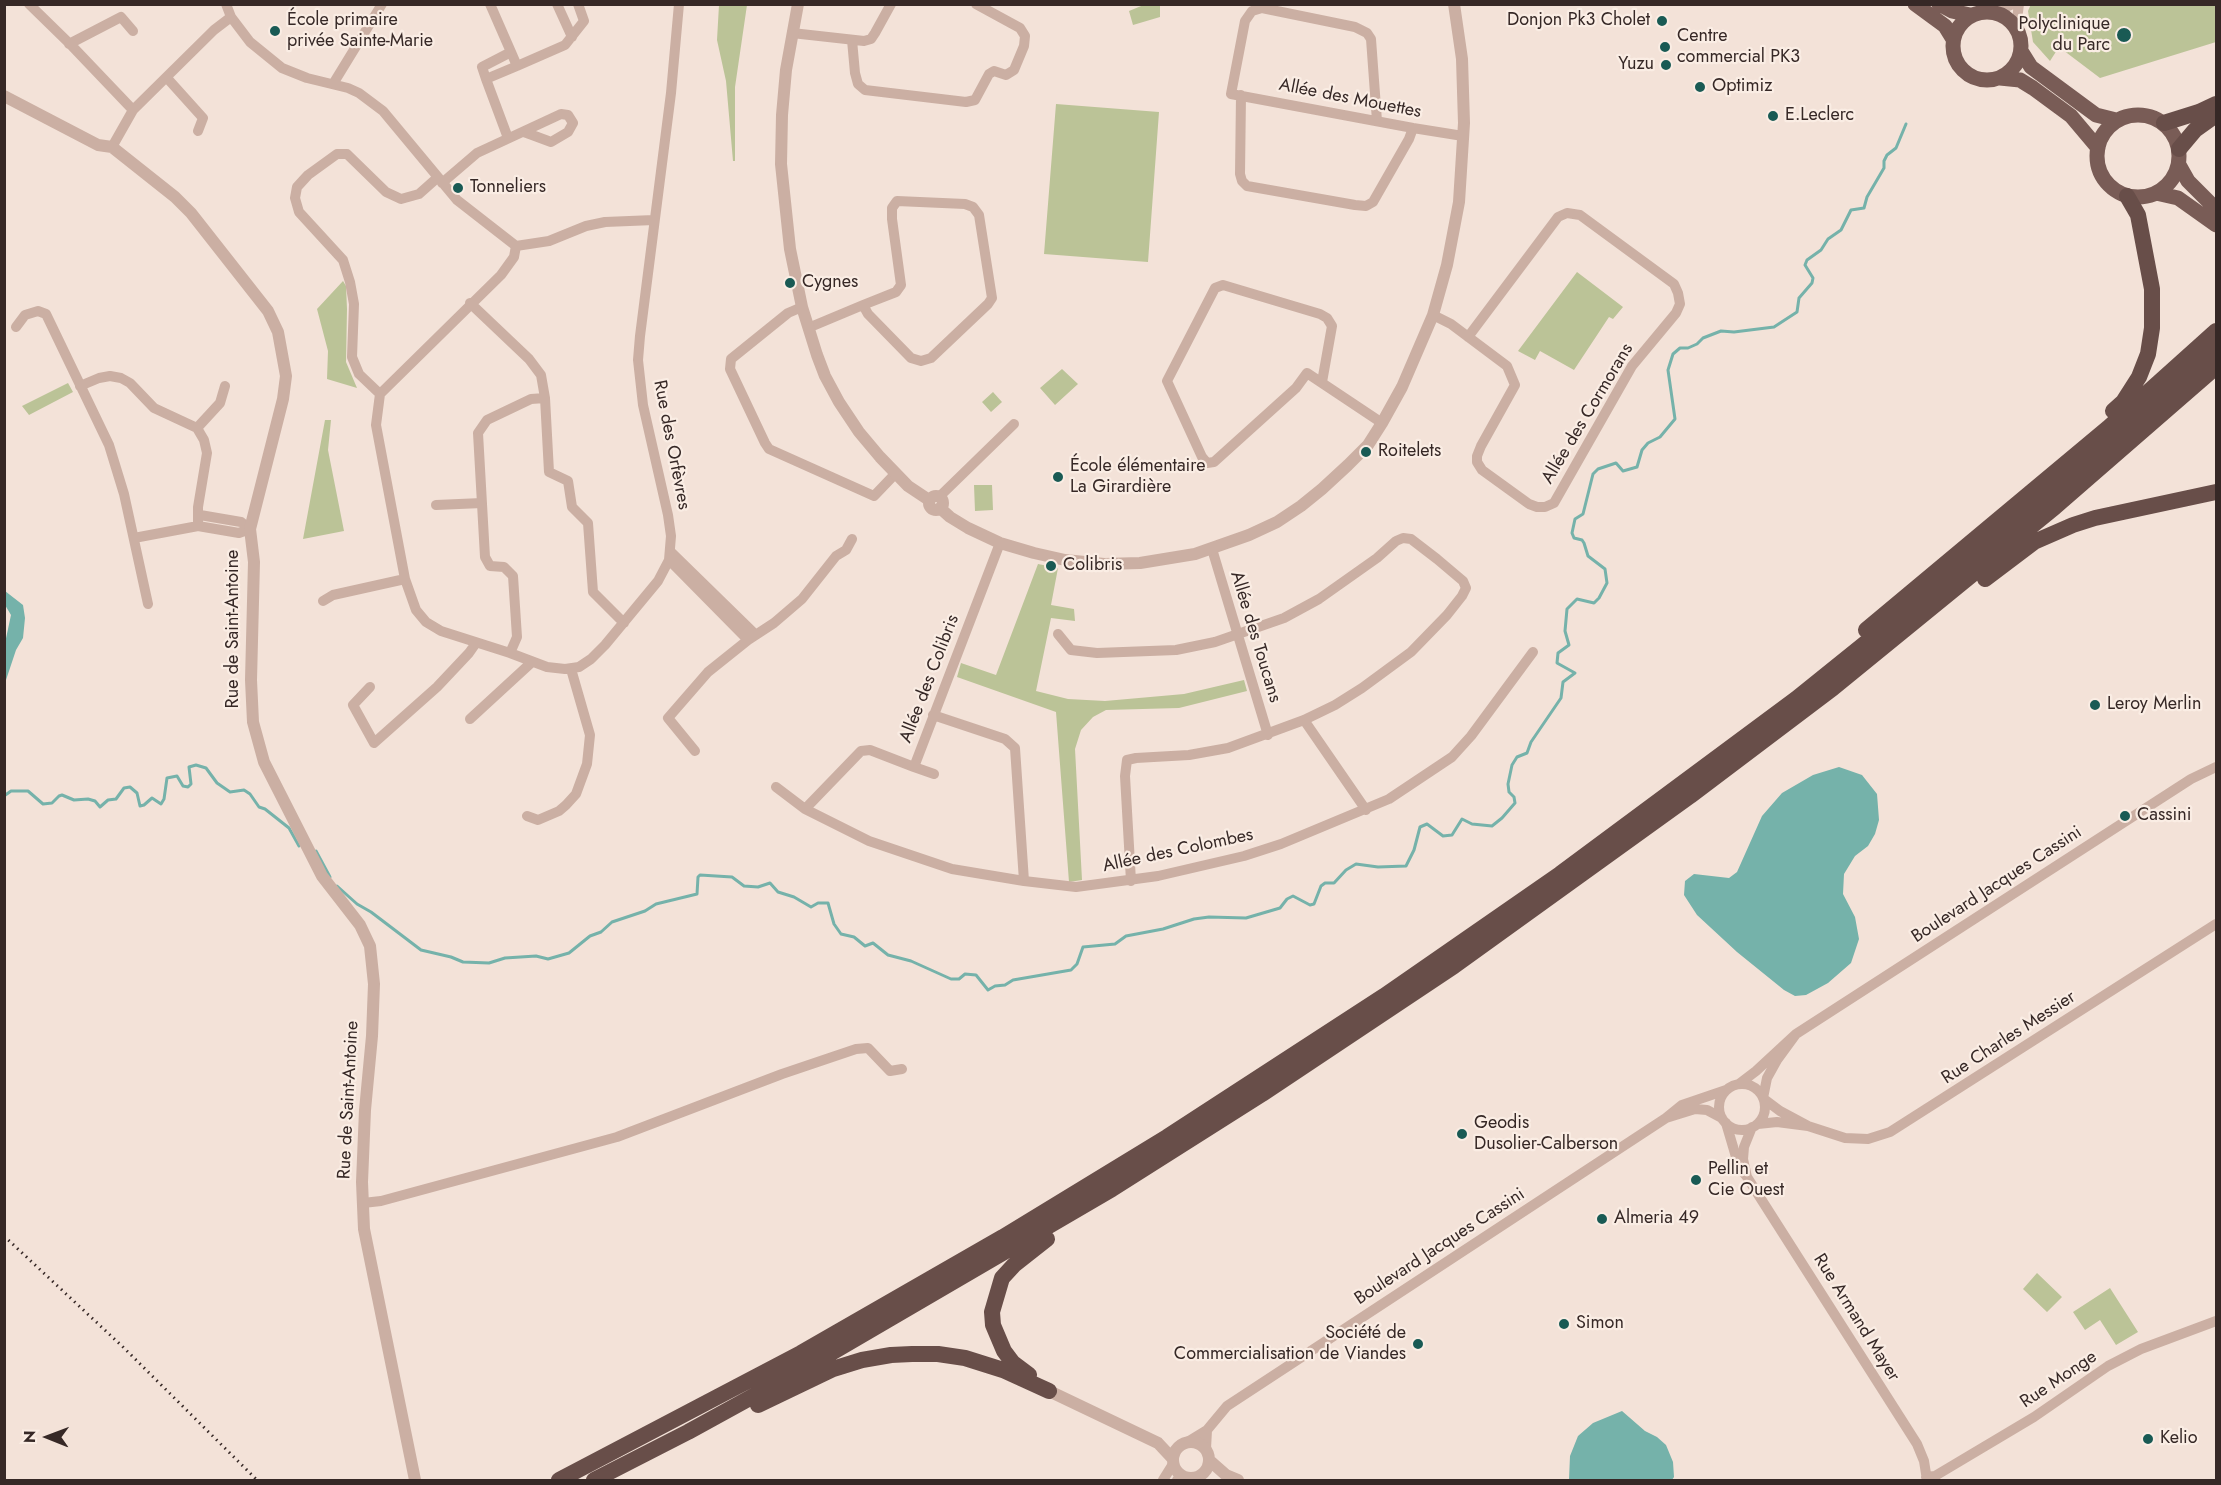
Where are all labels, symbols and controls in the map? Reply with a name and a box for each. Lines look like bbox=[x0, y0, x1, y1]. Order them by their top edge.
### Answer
place label: École primaire privée Sainte-Marie bbox=[287, 10, 433, 52]
place label: Donjon Pk3 Cholet bbox=[1507, 10, 1650, 32]
marker: Donjon Pk3 Cholet bbox=[1655, 14, 1669, 28]
place label: Polyclinique du Parc bbox=[2019, 14, 2110, 57]
marker: École primaire privée Sainte-Marie bbox=[268, 24, 282, 38]
place label: Centre commercial PK3 bbox=[1677, 26, 1800, 68]
marker: Polyclinique du Parc bbox=[2115, 26, 2133, 44]
marker: Centre commercial PK3 bbox=[1658, 40, 1672, 54]
place label: Yuzu bbox=[1618, 54, 1654, 76]
marker: Yuzu bbox=[1659, 58, 1673, 72]
street label: Allée des Mouettes bbox=[1277, 75, 1423, 123]
place label: Optimiz bbox=[1712, 76, 1772, 98]
marker: Optimiz bbox=[1693, 80, 1707, 94]
place label: E.Leclerc bbox=[1785, 105, 1854, 127]
marker: E.Leclerc bbox=[1766, 109, 1780, 123]
place label: Tonneliers bbox=[470, 177, 546, 199]
marker: Tonneliers bbox=[451, 181, 465, 195]
place label: Cygnes bbox=[802, 272, 858, 294]
marker: Cygnes bbox=[783, 276, 797, 290]
street label: Allée des Cormorans bbox=[1538, 340, 1638, 488]
street label: Rue des Orfèvres bbox=[648, 378, 694, 512]
place label: Roitelets bbox=[1378, 441, 1441, 463]
marker: Roitelets bbox=[1359, 445, 1373, 459]
place label: École élémentaire La Girardière bbox=[1070, 456, 1205, 498]
marker: École élémentaire La Girardière bbox=[1051, 470, 1065, 484]
street label: Rue de Saint-Antoine bbox=[223, 550, 245, 708]
place label: Colibris bbox=[1063, 555, 1122, 577]
marker: Colibris bbox=[1044, 559, 1058, 573]
street label: Allée des Toucans bbox=[1225, 569, 1285, 705]
street label: Allée des Colibris bbox=[896, 612, 964, 746]
place label: Leroy Merlin bbox=[2107, 694, 2201, 716]
marker: Leroy Merlin bbox=[2088, 698, 2102, 712]
place label: Cassini bbox=[2137, 805, 2191, 827]
marker: Cassini bbox=[2118, 809, 2132, 823]
street label: Boulevard Jacques Cassini bbox=[1908, 822, 2086, 948]
street label: Allée des Colombes bbox=[1101, 825, 1255, 877]
street label: Rue Charles Messier bbox=[1938, 987, 2080, 1089]
street label: Rue de Saint-Antoine bbox=[334, 1020, 364, 1180]
place label: Geodis Dusolier-Calberson bbox=[1474, 1113, 1618, 1156]
marker: Geodis Dusolier-Calberson bbox=[1455, 1127, 1469, 1141]
place label: Pellin et Cie Ouest bbox=[1708, 1159, 1784, 1202]
marker: Pellin et Cie Ouest bbox=[1689, 1173, 1703, 1187]
street label: Boulevard Jacques Cassini bbox=[1351, 1184, 1529, 1310]
place label: Almeria 49 bbox=[1614, 1208, 1699, 1230]
marker: Almeria 49 bbox=[1595, 1212, 1609, 1226]
street label: Rue Armand Mayer bbox=[1808, 1250, 1904, 1386]
place label: Simon bbox=[1576, 1313, 1624, 1335]
marker: Simon bbox=[1557, 1317, 1571, 1331]
place label: Société de Commercialisation de Viandes bbox=[1174, 1323, 1406, 1366]
marker: Société de Commercialisation de Viandes bbox=[1411, 1337, 1425, 1351]
street label: Rue Monge bbox=[2017, 1347, 2101, 1413]
north arrow bbox=[18, 1407, 78, 1467]
place label: Kelio bbox=[2160, 1428, 2198, 1450]
text: N bbox=[18, 1430, 41, 1443]
marker: Kelio bbox=[2141, 1432, 2155, 1446]

